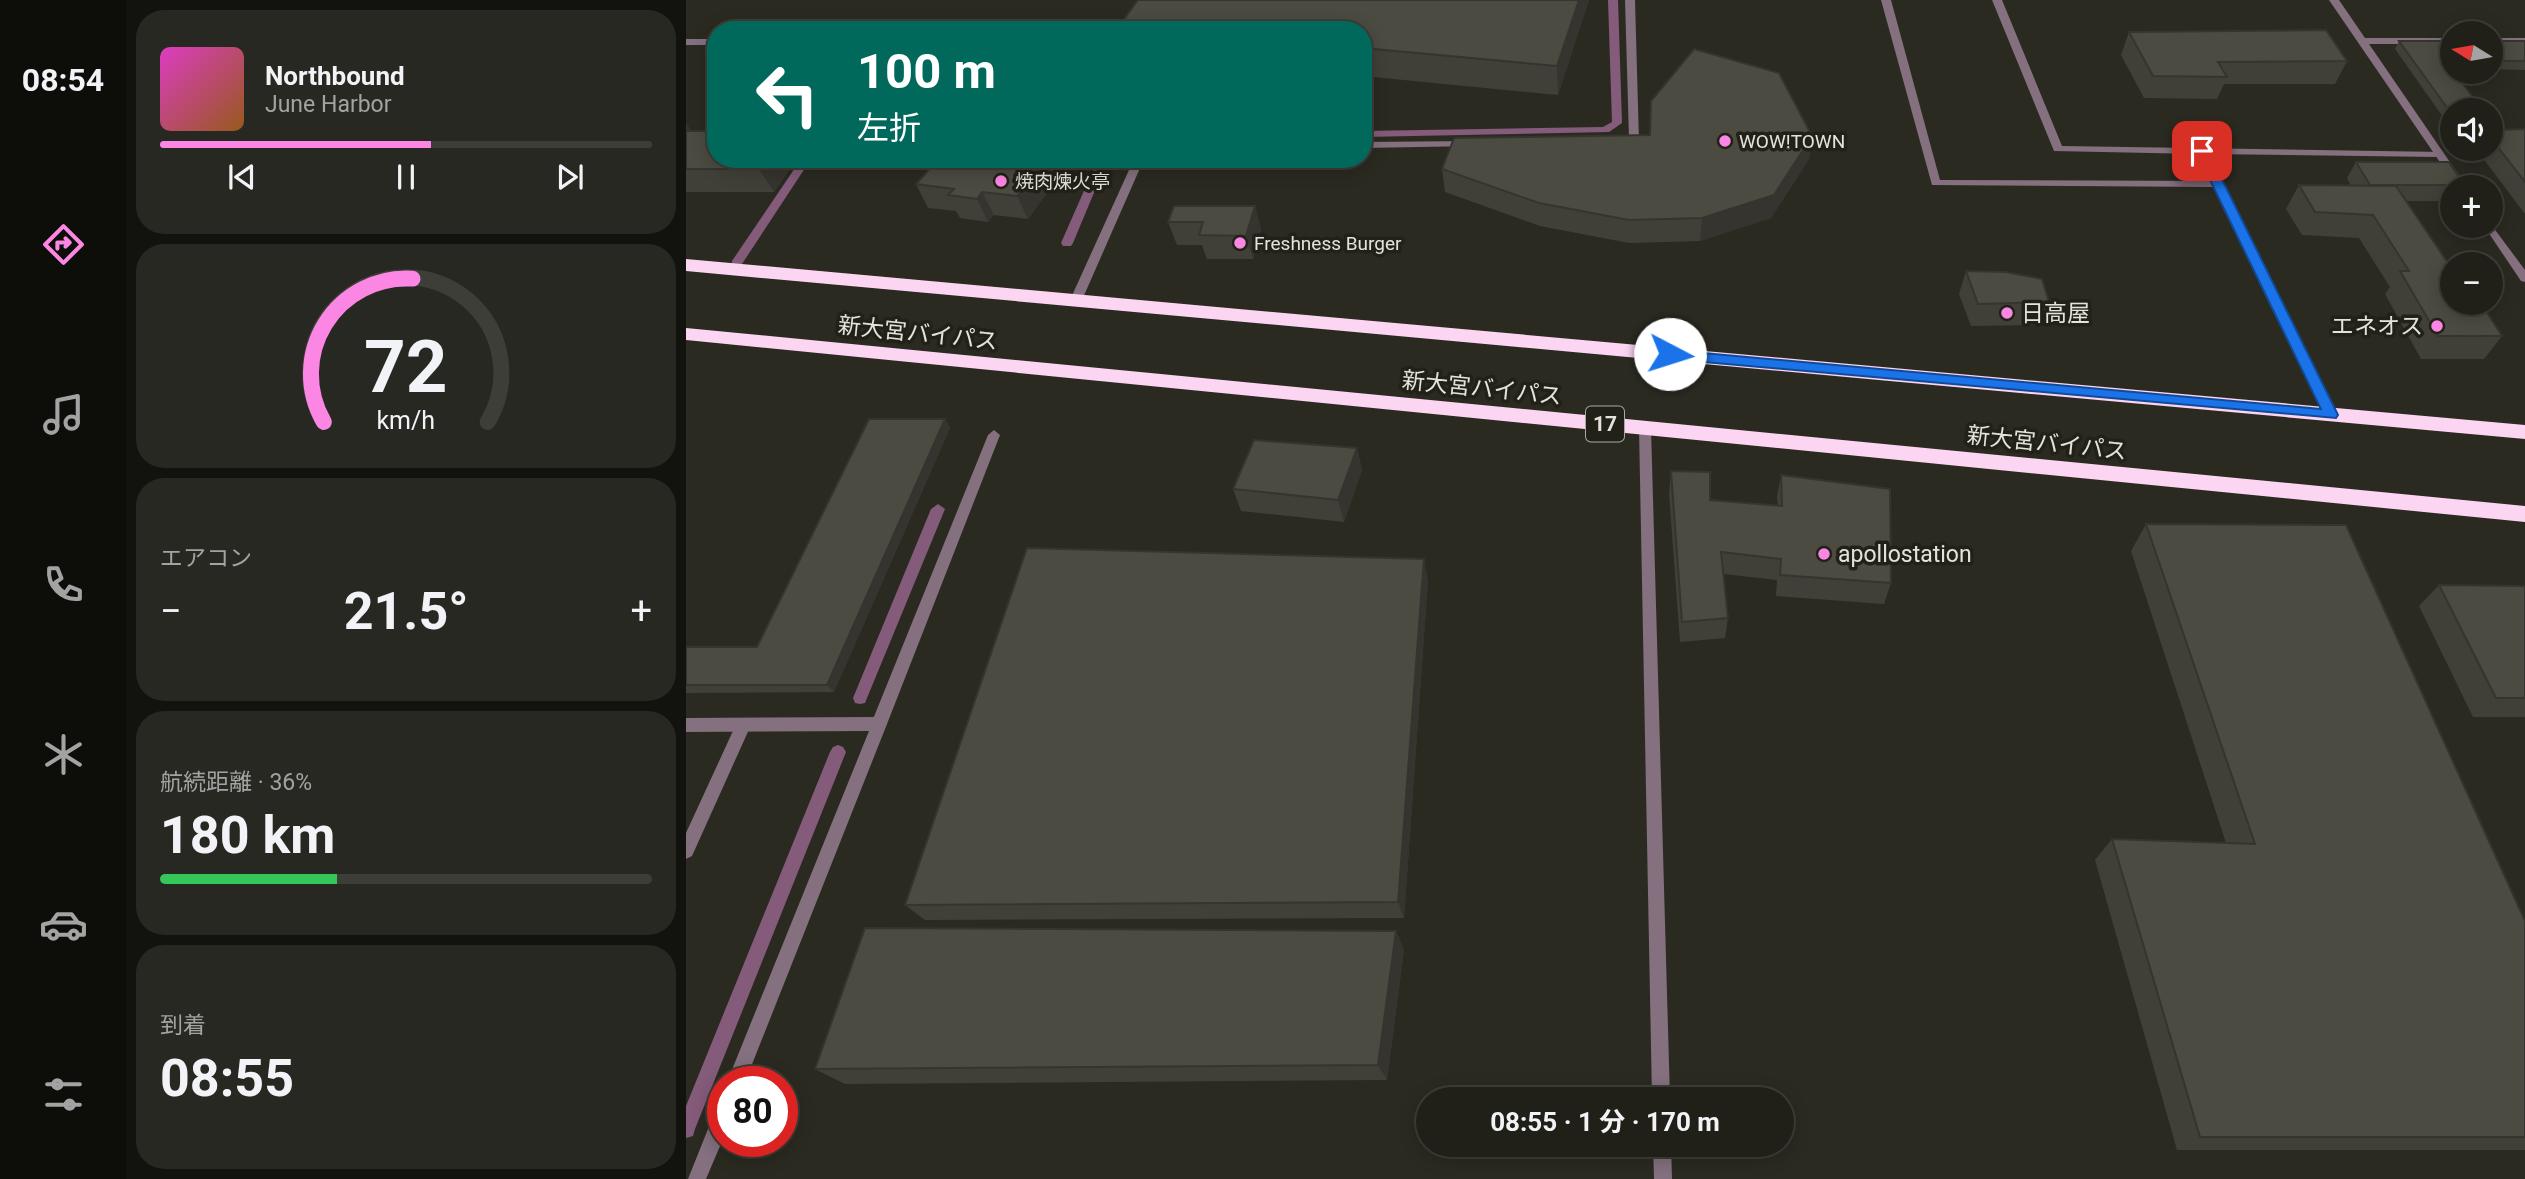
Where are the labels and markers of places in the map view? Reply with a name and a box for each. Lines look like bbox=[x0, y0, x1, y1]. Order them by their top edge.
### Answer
pin bbox=[2172, 121, 2232, 181]
place label: WOW!TOWN bbox=[1739, 130, 1845, 153]
marker: WOW!TOWN bbox=[1717, 133, 1733, 149]
place label: 焼肉煉火亭 bbox=[1015, 170, 1110, 193]
marker: 焼肉煉火亭 bbox=[993, 173, 1009, 189]
place label: Freshness Burger bbox=[1254, 232, 1402, 255]
marker: Freshness Burger bbox=[1232, 235, 1248, 251]
place label: 日高屋 bbox=[2021, 300, 2090, 327]
marker: 日高屋 bbox=[1999, 305, 2015, 321]
place label: エネオス bbox=[2331, 313, 2423, 340]
marker: エネオス bbox=[2429, 318, 2445, 334]
place label: apollostation bbox=[1838, 541, 1972, 568]
marker: apollostation bbox=[1816, 546, 1832, 562]

